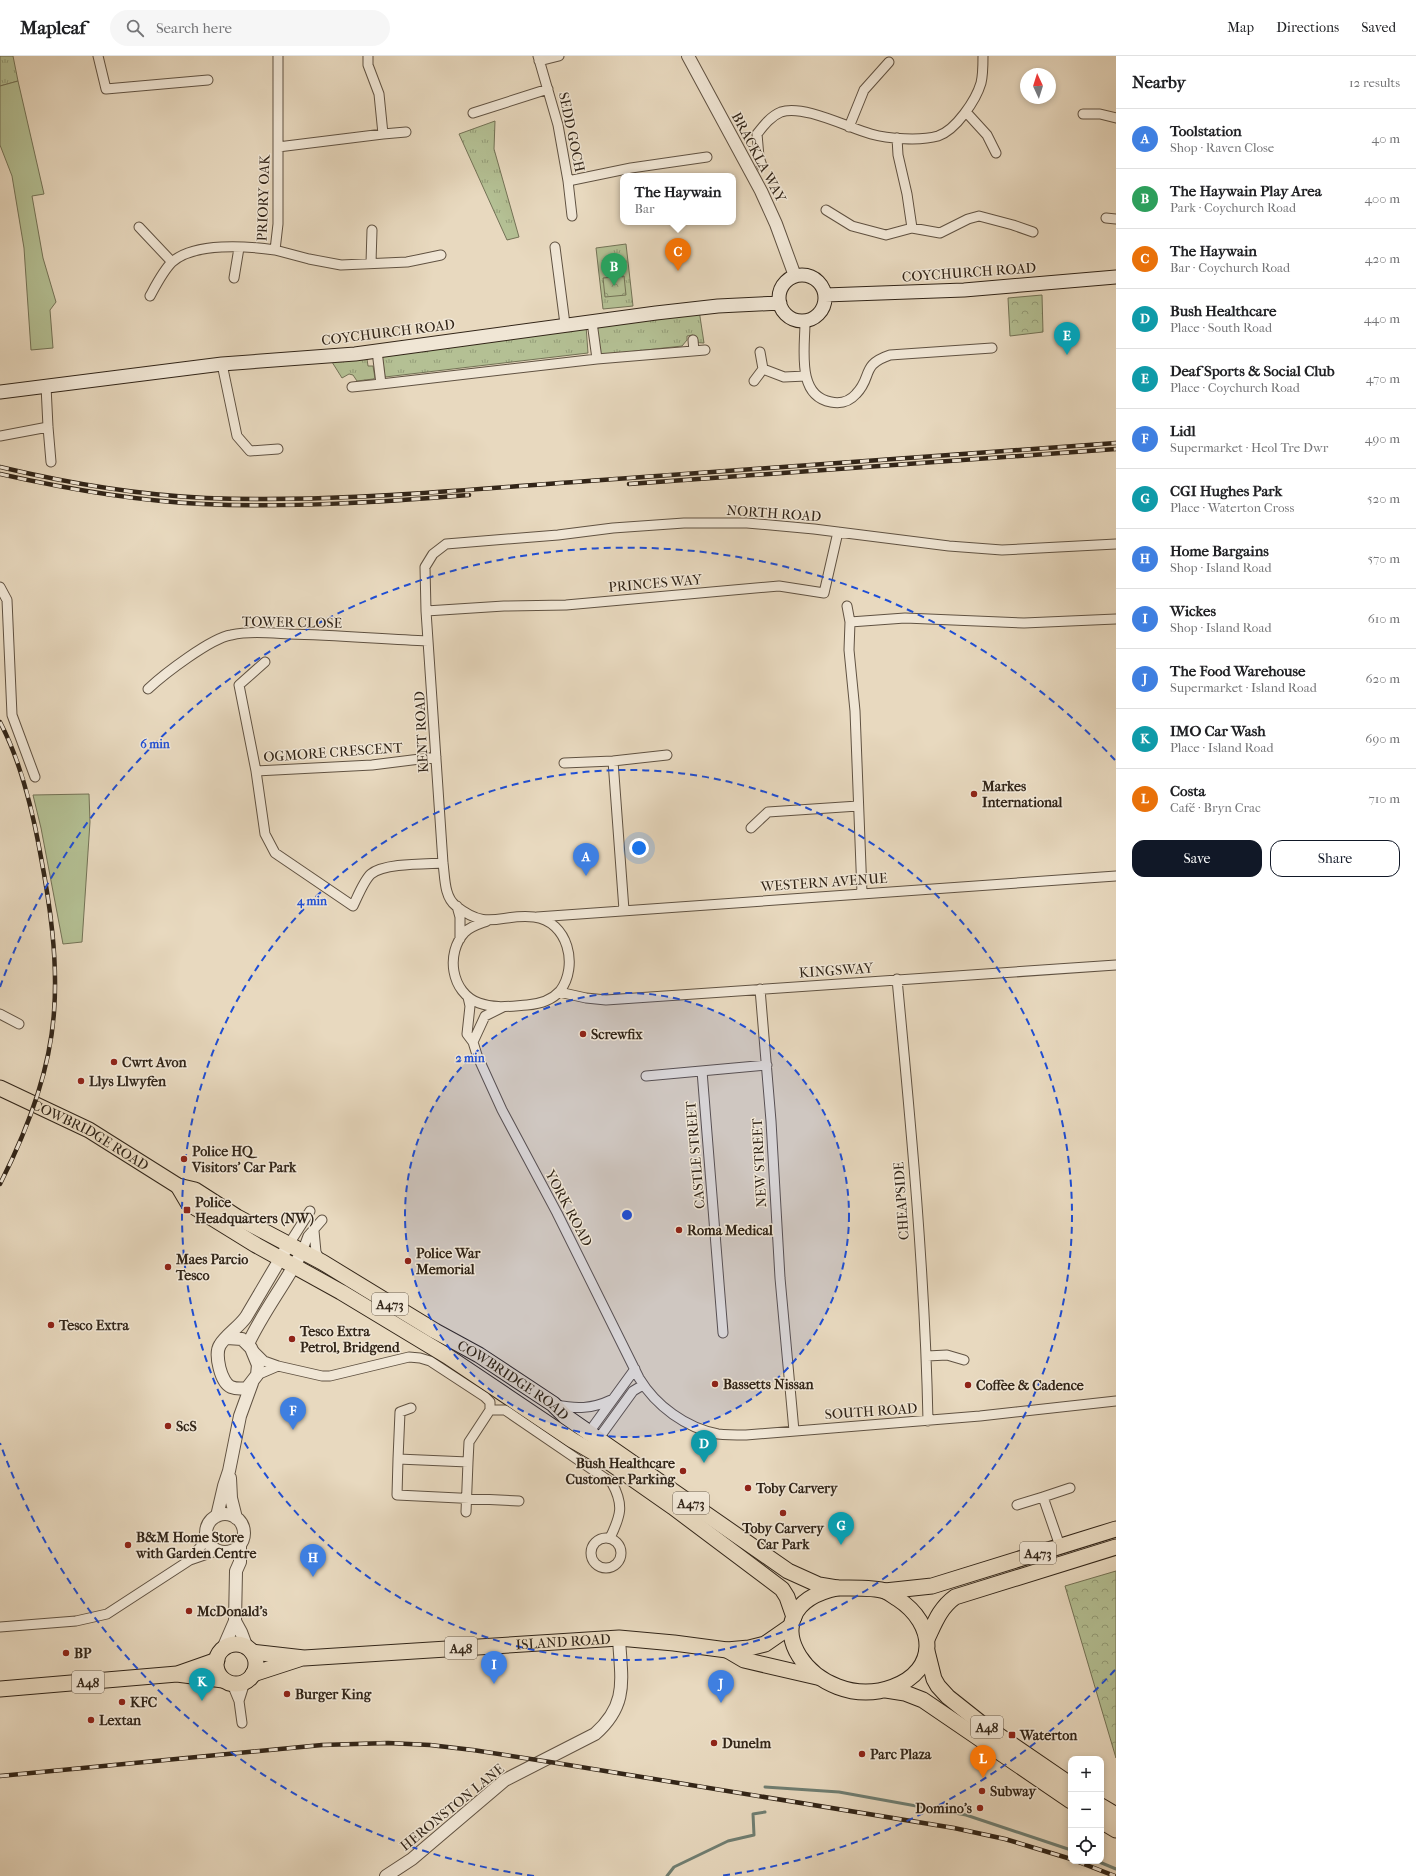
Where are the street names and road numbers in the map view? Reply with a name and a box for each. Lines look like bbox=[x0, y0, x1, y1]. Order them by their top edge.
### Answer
street label: SEDD GOCH bbox=[555, 90, 588, 174]
street label: BRACKLA WAY bbox=[728, 109, 790, 205]
street label: PRIORY OAK bbox=[253, 153, 274, 242]
street label: COYCHURCH ROAD bbox=[901, 259, 1037, 286]
street label: COYCHURCH ROAD bbox=[320, 316, 456, 349]
street label: NORTH ROAD bbox=[726, 502, 822, 525]
street label: PRINCES WAY bbox=[608, 571, 703, 596]
street label: TOWER CLOSE bbox=[242, 613, 343, 632]
street label: KENT ROAD bbox=[411, 690, 432, 773]
street label: OGMORE CRESCENT bbox=[263, 739, 404, 766]
street label: WESTERN AVENUE bbox=[759, 870, 889, 895]
street label: KINGSWAY bbox=[798, 959, 874, 982]
street label: COWBRIDGE ROAD bbox=[29, 1096, 152, 1175]
street label: CASTLE STREET bbox=[682, 1100, 709, 1210]
street label: NEW STREET bbox=[749, 1117, 770, 1208]
street label: CHEAPSIDE bbox=[890, 1161, 913, 1241]
street label: YORK ROAD bbox=[541, 1166, 596, 1249]
road number: A473 bbox=[372, 1293, 408, 1315]
street label: COWBRIDGE ROAD bbox=[454, 1337, 572, 1424]
street label: SOUTH ROAD bbox=[824, 1400, 918, 1423]
road number: A473 bbox=[673, 1492, 709, 1514]
road number: A473 bbox=[1020, 1542, 1056, 1564]
street label: ISLAND ROAD bbox=[515, 1631, 611, 1654]
road number: A48 bbox=[445, 1637, 477, 1659]
road number: A48 bbox=[72, 1671, 104, 1693]
road number: A48 bbox=[971, 1716, 1003, 1738]
street label: HERONSTON LANE bbox=[397, 1760, 508, 1855]

